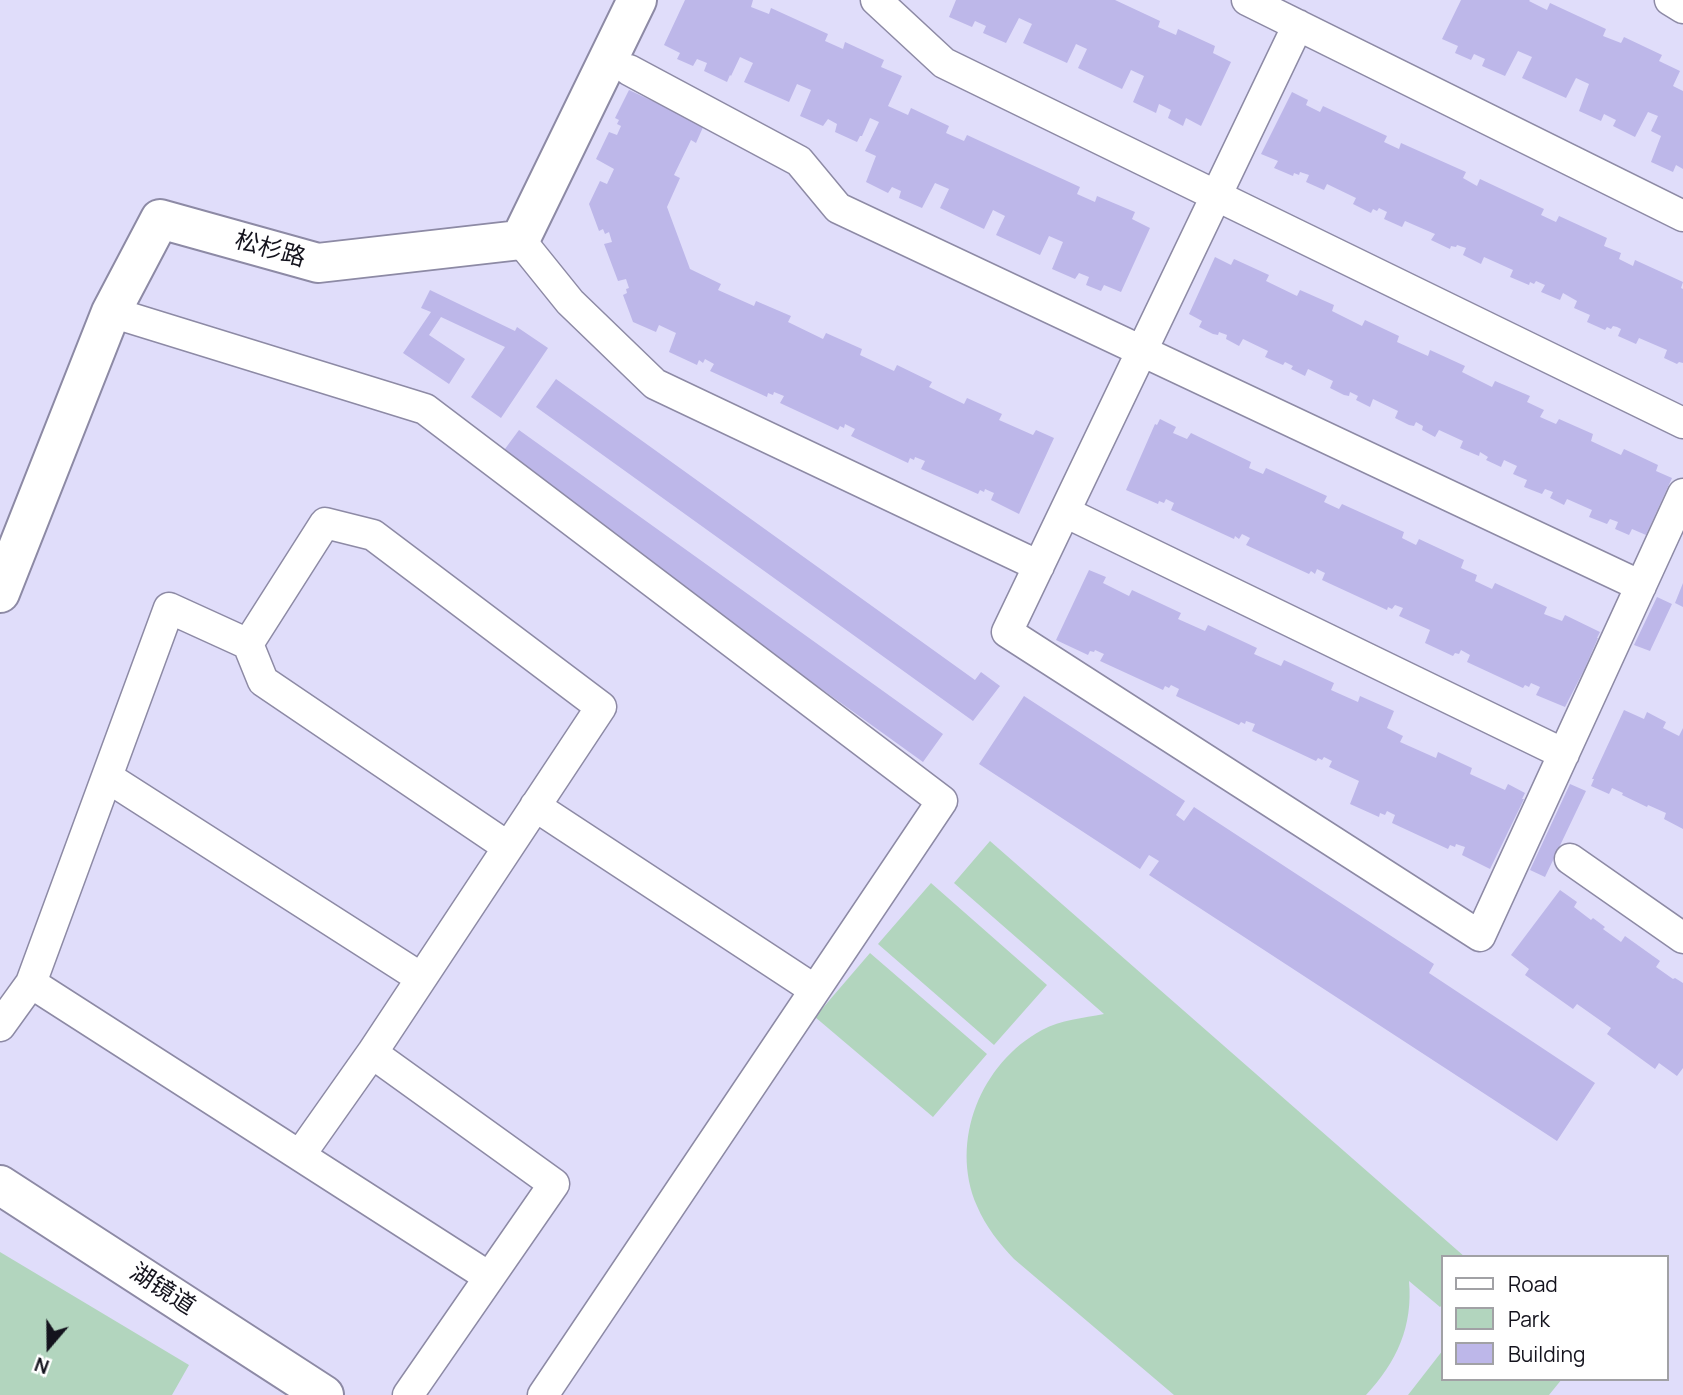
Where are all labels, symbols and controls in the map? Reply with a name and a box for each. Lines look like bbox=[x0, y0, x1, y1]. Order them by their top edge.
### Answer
street label: 松杉路 bbox=[231, 226, 309, 274]
legend bbox=[1442, 1255, 1669, 1381]
street label: 湖镜道 bbox=[124, 1258, 200, 1322]
text: Road bbox=[1508, 1270, 1558, 1298]
text: Park bbox=[1508, 1305, 1550, 1333]
north arrow bbox=[14, 1311, 84, 1381]
text: Building bbox=[1508, 1340, 1585, 1368]
text: N bbox=[31, 1351, 53, 1380]

